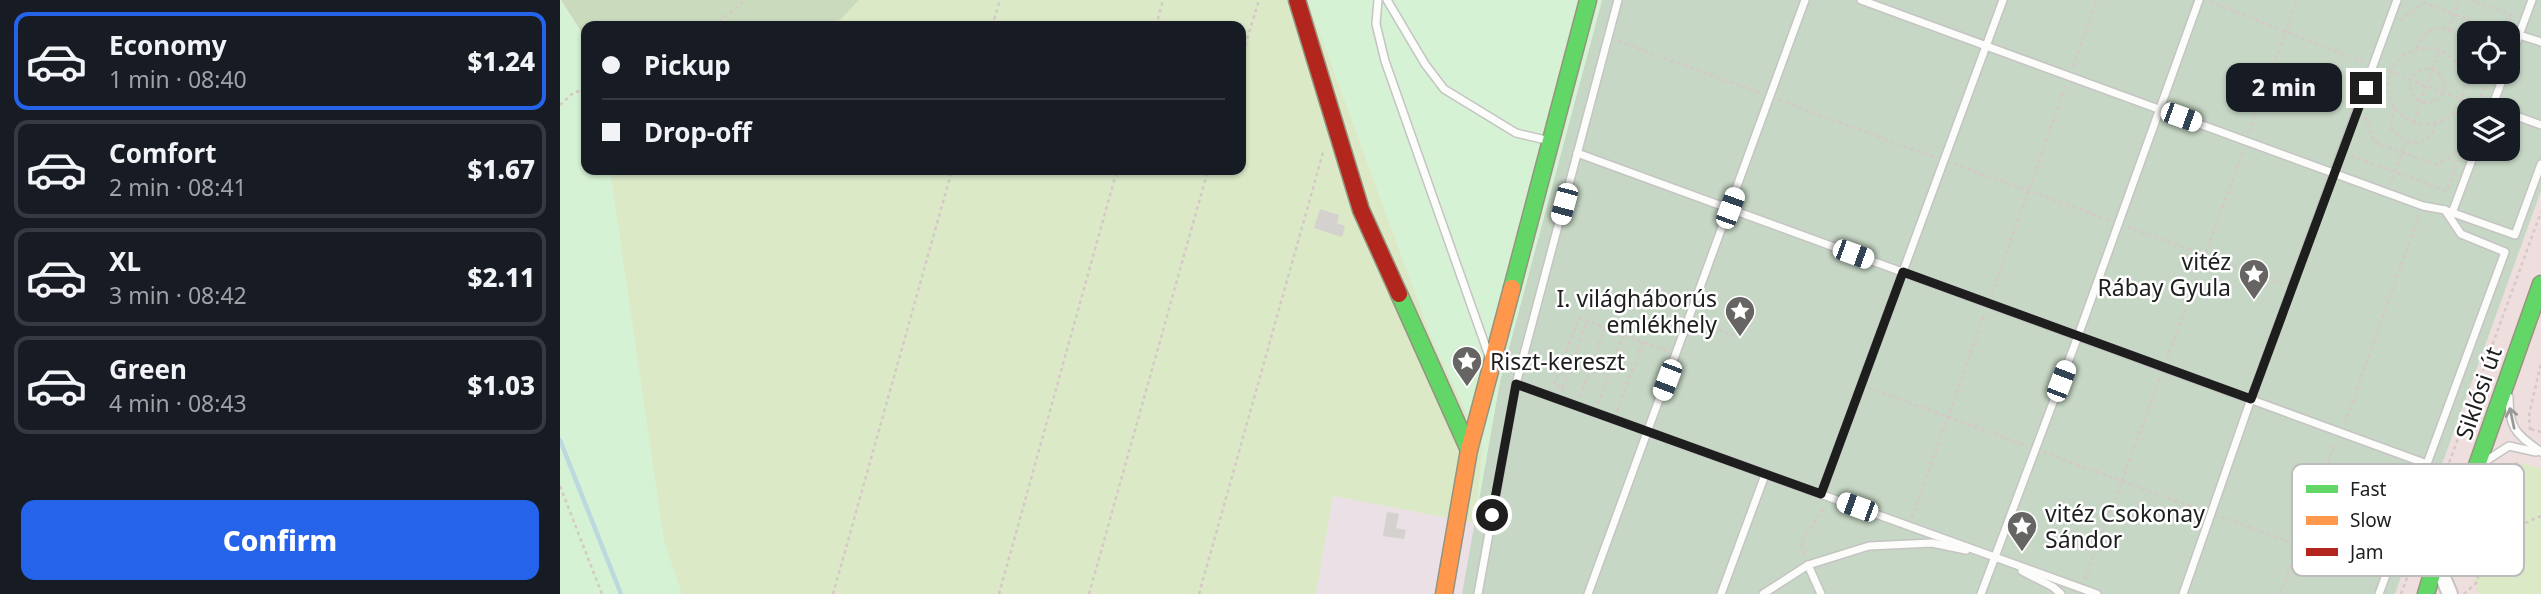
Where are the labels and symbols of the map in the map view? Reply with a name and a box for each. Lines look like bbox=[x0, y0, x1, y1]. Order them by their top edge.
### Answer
callout: 2 min bbox=[2226, 64, 2342, 112]
route end bbox=[2350, 72, 2382, 104]
car bbox=[2158, 100, 2205, 134]
car bbox=[1549, 181, 1580, 227]
car bbox=[1713, 185, 1748, 231]
car bbox=[1830, 237, 1877, 271]
place label: vitéz Rábay Gyula bbox=[2098, 245, 2231, 303]
place icon: vitéz Rábay Gyula bbox=[2237, 257, 2271, 301]
place label: I. világháborús emlékhely bbox=[1557, 282, 1717, 340]
place icon: I. világháborús emlékhely bbox=[1723, 294, 1757, 338]
street label: Siklósi út bbox=[2447, 342, 2509, 444]
place icon: Riszt-kereszt bbox=[1450, 344, 1484, 388]
place label: Riszt-kereszt bbox=[1490, 345, 1625, 377]
car bbox=[1650, 357, 1685, 403]
car bbox=[2044, 358, 2079, 404]
one-way arrow bbox=[2504, 407, 2518, 430]
legend bbox=[2292, 464, 2524, 576]
text: Fast bbox=[2350, 476, 2387, 502]
car bbox=[1834, 490, 1881, 524]
place label: vitéz Csokonay Sándor bbox=[2045, 497, 2205, 555]
route start bbox=[1476, 499, 1508, 531]
text: Slow bbox=[2350, 507, 2391, 533]
place icon: vitéz Csokonay Sándor bbox=[2005, 509, 2039, 553]
text: Jam bbox=[2348, 539, 2384, 565]

